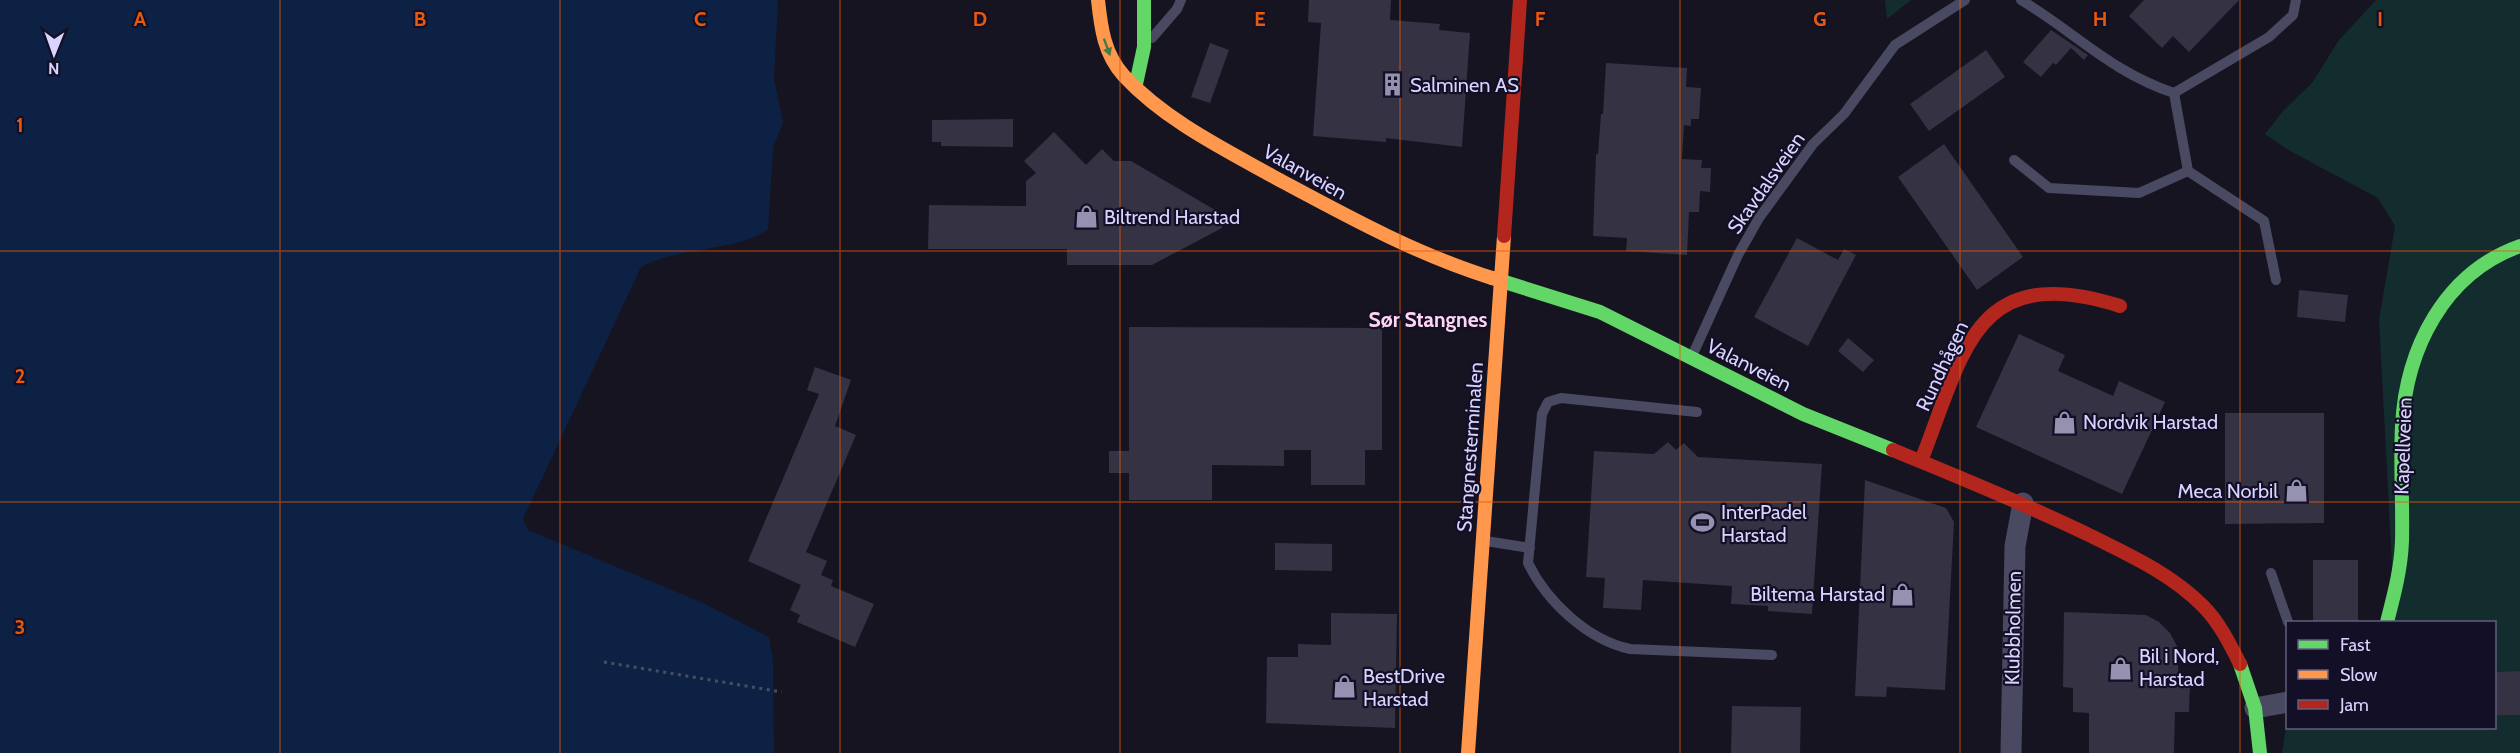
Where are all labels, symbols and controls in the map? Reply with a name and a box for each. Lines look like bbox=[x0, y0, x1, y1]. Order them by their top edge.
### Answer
text: A bbox=[134, 7, 147, 31]
text: B bbox=[414, 7, 426, 31]
text: C bbox=[694, 7, 706, 31]
text: D bbox=[973, 7, 987, 31]
text: E bbox=[1254, 7, 1266, 31]
text: F bbox=[1535, 7, 1546, 31]
text: G bbox=[1813, 7, 1827, 31]
text: H bbox=[2093, 7, 2107, 31]
text: I bbox=[2377, 7, 2383, 31]
north arrow bbox=[24, 24, 84, 84]
one-way arrow bbox=[1102, 38, 1112, 56]
text: N bbox=[48, 59, 60, 78]
building icon: Salminen AS bbox=[1379, 72, 1405, 98]
place label: Salminen AS bbox=[1410, 73, 1519, 97]
text: 1 bbox=[16, 113, 24, 137]
street label: Skavdalsveien bbox=[1722, 128, 1810, 238]
street label: Valanveien bbox=[1259, 139, 1351, 205]
shop icon: Biltrend Harstad bbox=[1073, 204, 1099, 230]
place label: Biltrend Harstad bbox=[1104, 205, 1240, 229]
district label: Sør Stangnes bbox=[1369, 307, 1488, 332]
street label: Rundhågen bbox=[1911, 317, 1973, 415]
street label: Valanveien bbox=[1703, 333, 1795, 397]
street label: Stangnesterminalen bbox=[1452, 361, 1488, 533]
text: 2 bbox=[15, 364, 25, 388]
street label: Kapellveien bbox=[2389, 397, 2417, 495]
shop icon: Nordvik Harstad bbox=[2052, 409, 2078, 435]
place label: Nordvik Harstad bbox=[2083, 410, 2218, 434]
shop icon: Meca Norbil bbox=[2283, 478, 2309, 504]
place label: Meca Norbil bbox=[2177, 479, 2278, 503]
place label: InterPadel Harstad bbox=[1721, 500, 1807, 547]
sports icon: InterPadel Harstad bbox=[1690, 510, 1716, 536]
street label: Klubbholmen bbox=[2000, 571, 2026, 685]
shop icon: Biltema Harstad bbox=[1890, 581, 1916, 607]
place label: Biltema Harstad bbox=[1750, 582, 1885, 606]
text: 3 bbox=[15, 615, 25, 639]
legend bbox=[2286, 621, 2496, 729]
text: Fast bbox=[2340, 634, 2371, 656]
place label: Bil i Nord, Harstad bbox=[2139, 644, 2219, 691]
shop icon: Bil i Nord, Harstad bbox=[2108, 655, 2134, 681]
place label: BestDrive Harstad bbox=[1363, 664, 1445, 711]
text: Slow bbox=[2340, 664, 2377, 686]
shop icon: BestDrive Harstad bbox=[1332, 674, 1358, 700]
text: Jam bbox=[2339, 694, 2369, 716]

